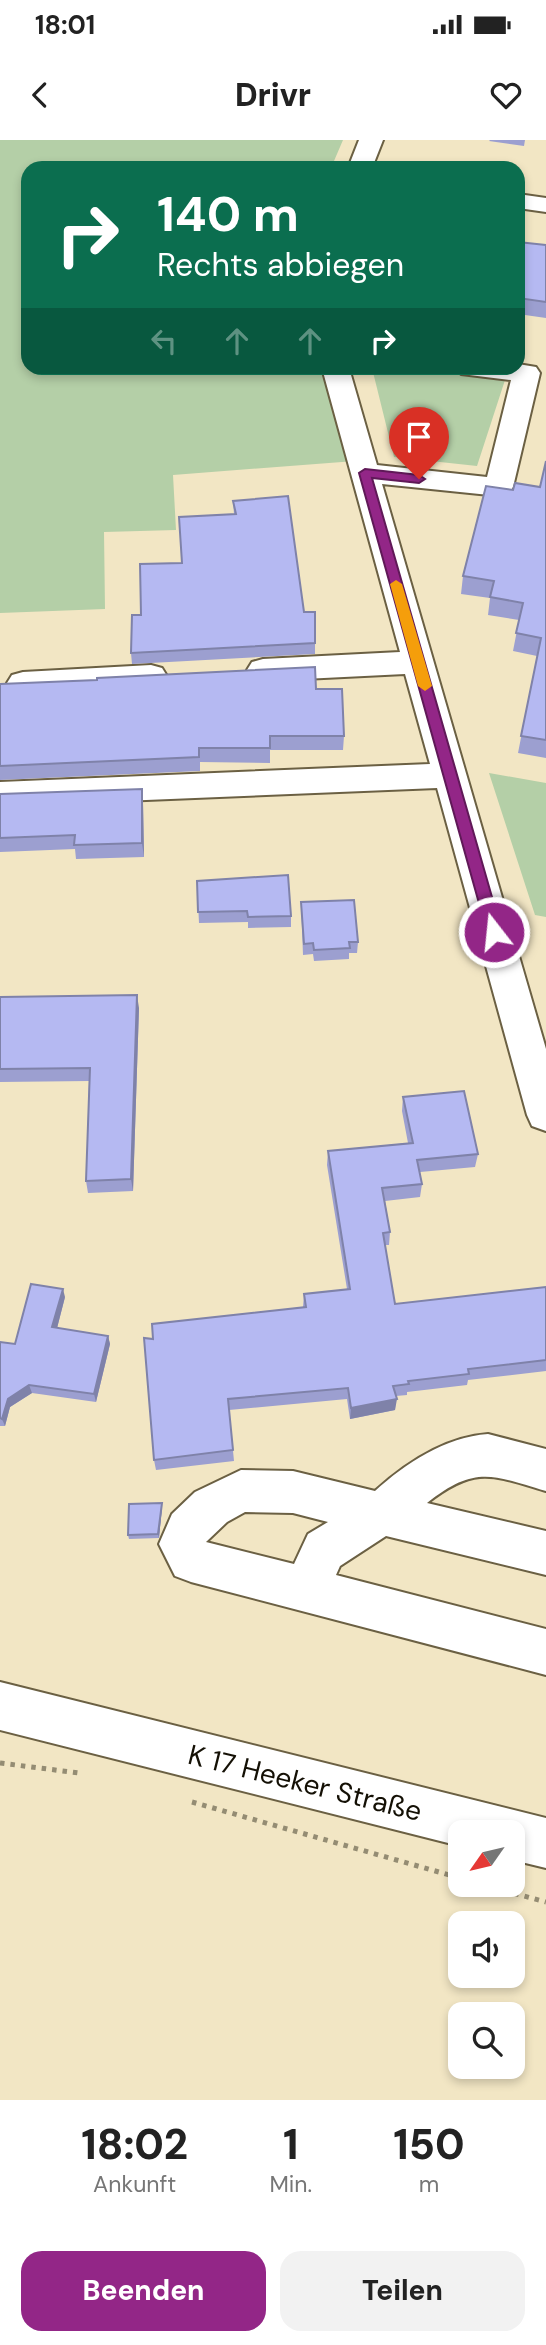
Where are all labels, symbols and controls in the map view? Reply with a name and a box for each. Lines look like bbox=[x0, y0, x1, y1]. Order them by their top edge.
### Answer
text: 18:01 bbox=[35, 8, 95, 42]
text: Drivr bbox=[235, 74, 311, 116]
icon: back bbox=[21, 76, 59, 114]
icon: heart bbox=[487, 76, 525, 114]
text: 140 m bbox=[157, 182, 299, 246]
icon: right bbox=[42, 189, 133, 280]
text: Rechts abbiegen bbox=[157, 244, 404, 286]
icon: left bbox=[145, 322, 183, 360]
icon: ahead bbox=[218, 322, 256, 360]
icon: ahead bbox=[291, 322, 329, 360]
icon: right bbox=[364, 322, 402, 360]
pin bbox=[389, 407, 449, 479]
icon: arrive bbox=[400, 418, 438, 456]
position arrow bbox=[457, 895, 531, 969]
street label: K 17 Heeker Straße bbox=[184, 1736, 426, 1830]
north arrow bbox=[448, 1820, 525, 1897]
map controls bbox=[448, 1820, 525, 2079]
button: sound bbox=[448, 1911, 525, 1988]
button: search bbox=[448, 2002, 525, 2079]
text: 18:02 bbox=[81, 2117, 188, 2172]
text: 1 bbox=[283, 2117, 299, 2172]
text: 150 bbox=[393, 2117, 465, 2172]
text: Ankunft bbox=[93, 2169, 176, 2199]
text: Min. bbox=[269, 2169, 312, 2199]
text: m bbox=[419, 2169, 439, 2199]
button: Beenden bbox=[21, 2251, 266, 2331]
button: Teilen bbox=[280, 2251, 525, 2331]

